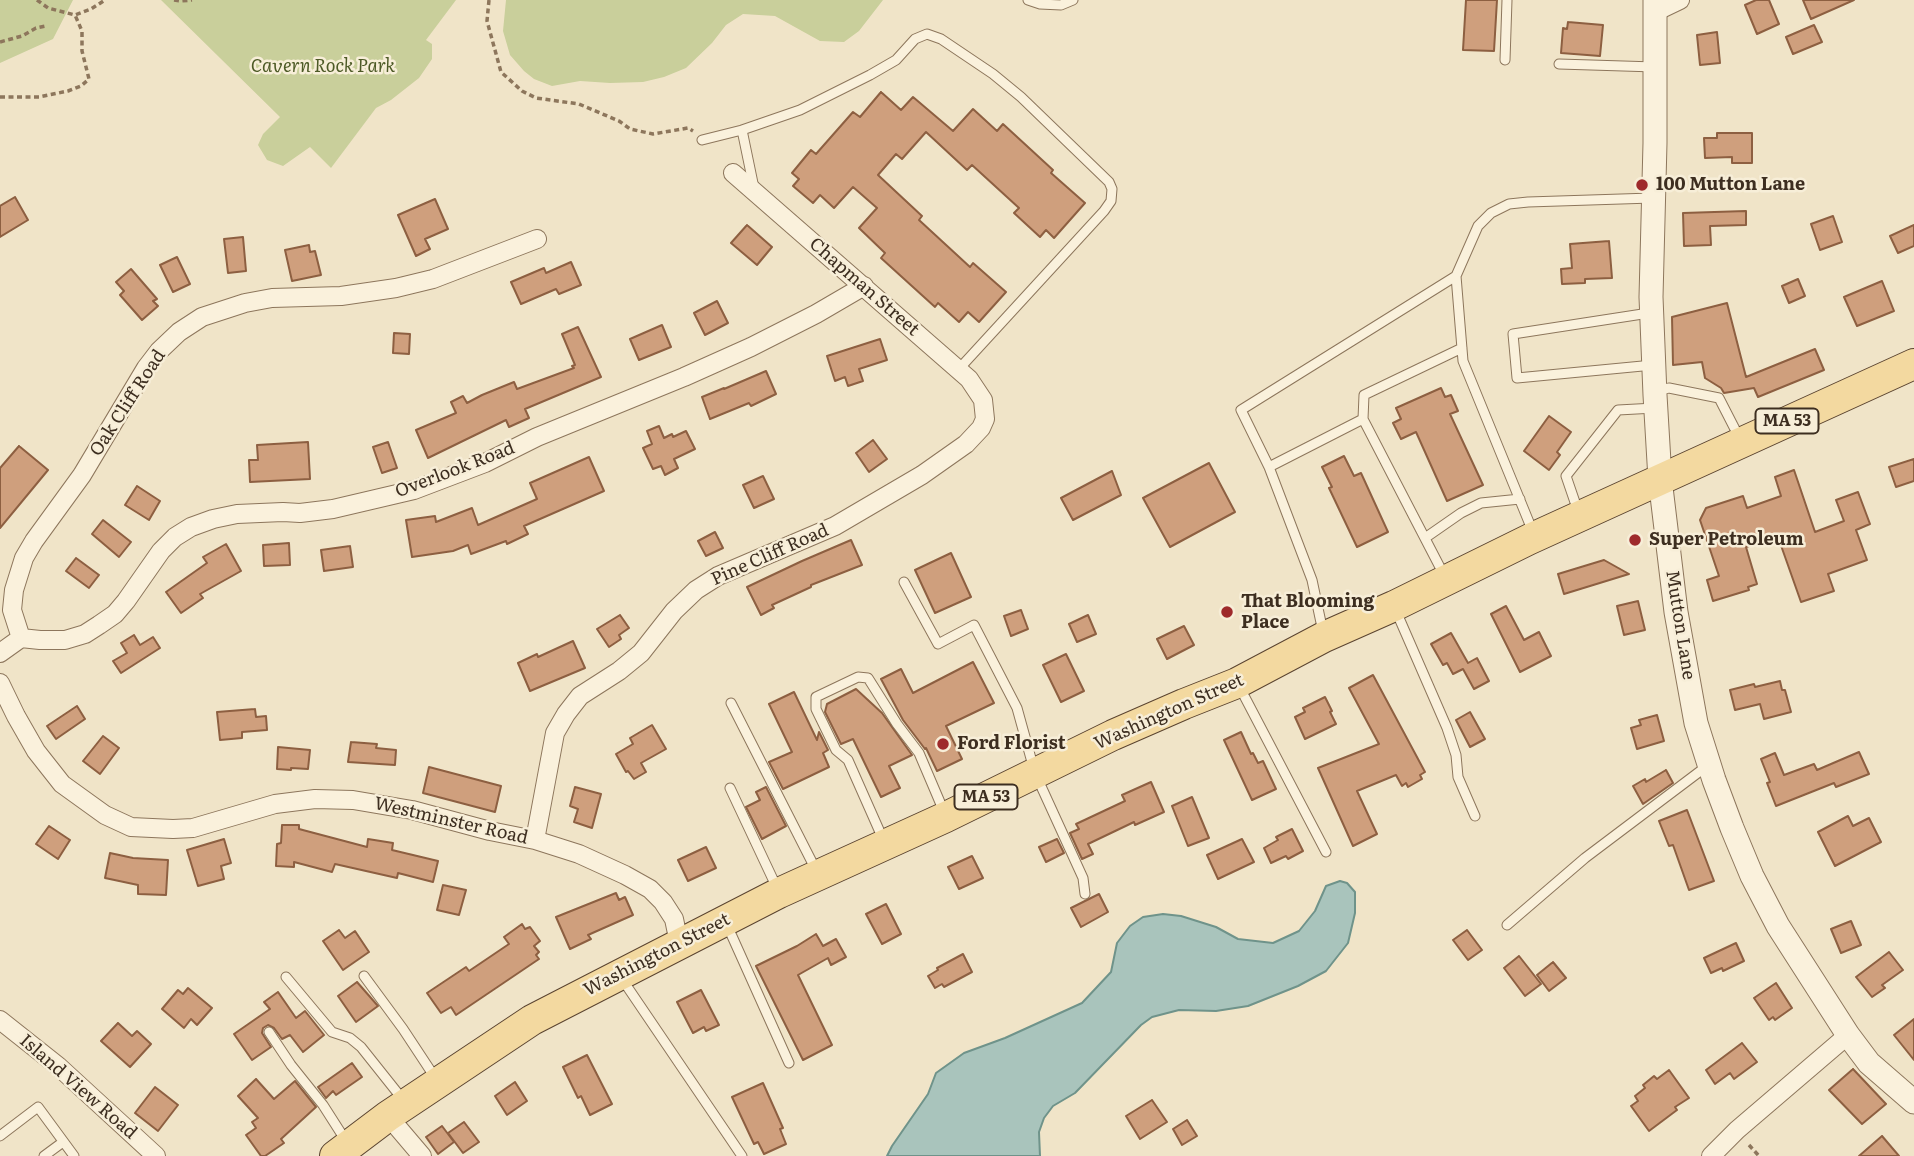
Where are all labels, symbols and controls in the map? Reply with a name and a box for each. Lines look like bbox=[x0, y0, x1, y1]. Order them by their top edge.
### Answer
park label: Cavern Rock Park bbox=[251, 56, 395, 78]
place label: 100 Mutton Lane bbox=[1656, 174, 1805, 196]
marker: 100 Mutton Lane bbox=[1634, 177, 1650, 193]
street label: Chapman Street bbox=[805, 233, 923, 341]
street label: Oak Cliff Road bbox=[86, 346, 170, 460]
road number: MA 53 bbox=[1756, 408, 1818, 434]
street label: Overlook Road bbox=[392, 437, 518, 503]
street label: Pine Cliff Road bbox=[708, 519, 832, 591]
place label: Super Petroleum bbox=[1649, 529, 1804, 551]
marker: Super Petroleum bbox=[1627, 532, 1643, 548]
street label: Mutton Lane bbox=[1661, 569, 1699, 681]
place label: That Blooming Place bbox=[1241, 591, 1374, 634]
marker: That Blooming Place bbox=[1219, 604, 1235, 620]
street label: Washington Street bbox=[1091, 669, 1247, 755]
place label: Ford Florist bbox=[957, 733, 1066, 755]
marker: Ford Florist bbox=[935, 736, 951, 752]
road number: MA 53 bbox=[954, 784, 1018, 810]
street label: Westminster Road bbox=[372, 793, 530, 849]
street label: Washington Street bbox=[580, 909, 734, 1001]
street label: Island View Road bbox=[15, 1030, 141, 1144]

